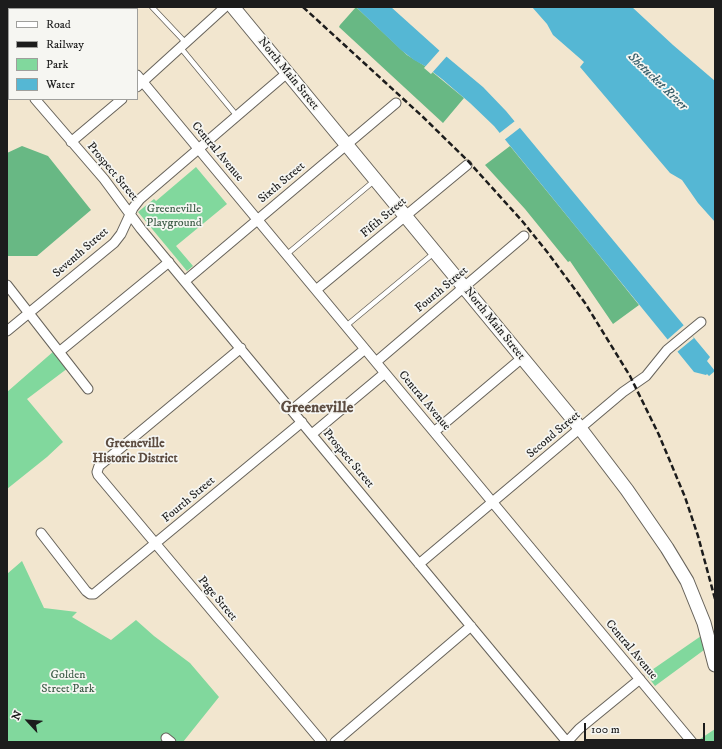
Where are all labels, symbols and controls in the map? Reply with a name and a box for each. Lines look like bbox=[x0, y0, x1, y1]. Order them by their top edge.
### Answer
legend bbox=[8, 8, 138, 100]
text: Road bbox=[46, 17, 71, 32]
street label: North Main Street bbox=[254, 35, 322, 113]
text: Railway bbox=[46, 37, 84, 52]
water label: Shetucket River bbox=[624, 50, 690, 114]
text: Park bbox=[46, 57, 68, 72]
text: Water bbox=[46, 77, 75, 92]
street label: Central Avenue bbox=[188, 119, 246, 185]
street label: Prospect Street bbox=[83, 140, 141, 204]
street label: Sixth Street bbox=[256, 159, 308, 207]
street label: Fifth Street bbox=[358, 195, 410, 241]
park label: Greeneville Playground bbox=[146, 203, 202, 231]
street label: Seventh Street bbox=[50, 225, 112, 281]
street label: Fourth Street bbox=[413, 264, 471, 316]
street label: North Main Street bbox=[460, 285, 528, 363]
street label: Central Avenue bbox=[395, 368, 453, 434]
district label: Greeneville bbox=[281, 399, 353, 419]
street label: Second Street bbox=[524, 408, 584, 462]
street label: Prospect Street bbox=[319, 427, 377, 491]
district label: Greeneville Historic District bbox=[92, 436, 178, 467]
street label: Fourth Street bbox=[160, 474, 218, 526]
street label: Page Street bbox=[194, 574, 240, 624]
street label: Central Avenue bbox=[602, 617, 660, 683]
park label: Golden Street Park bbox=[41, 669, 95, 697]
north arrow bbox=[8, 701, 48, 741]
text: N bbox=[9, 709, 25, 723]
scale bar bbox=[586, 715, 707, 741]
text: 100 m bbox=[591, 722, 620, 737]

